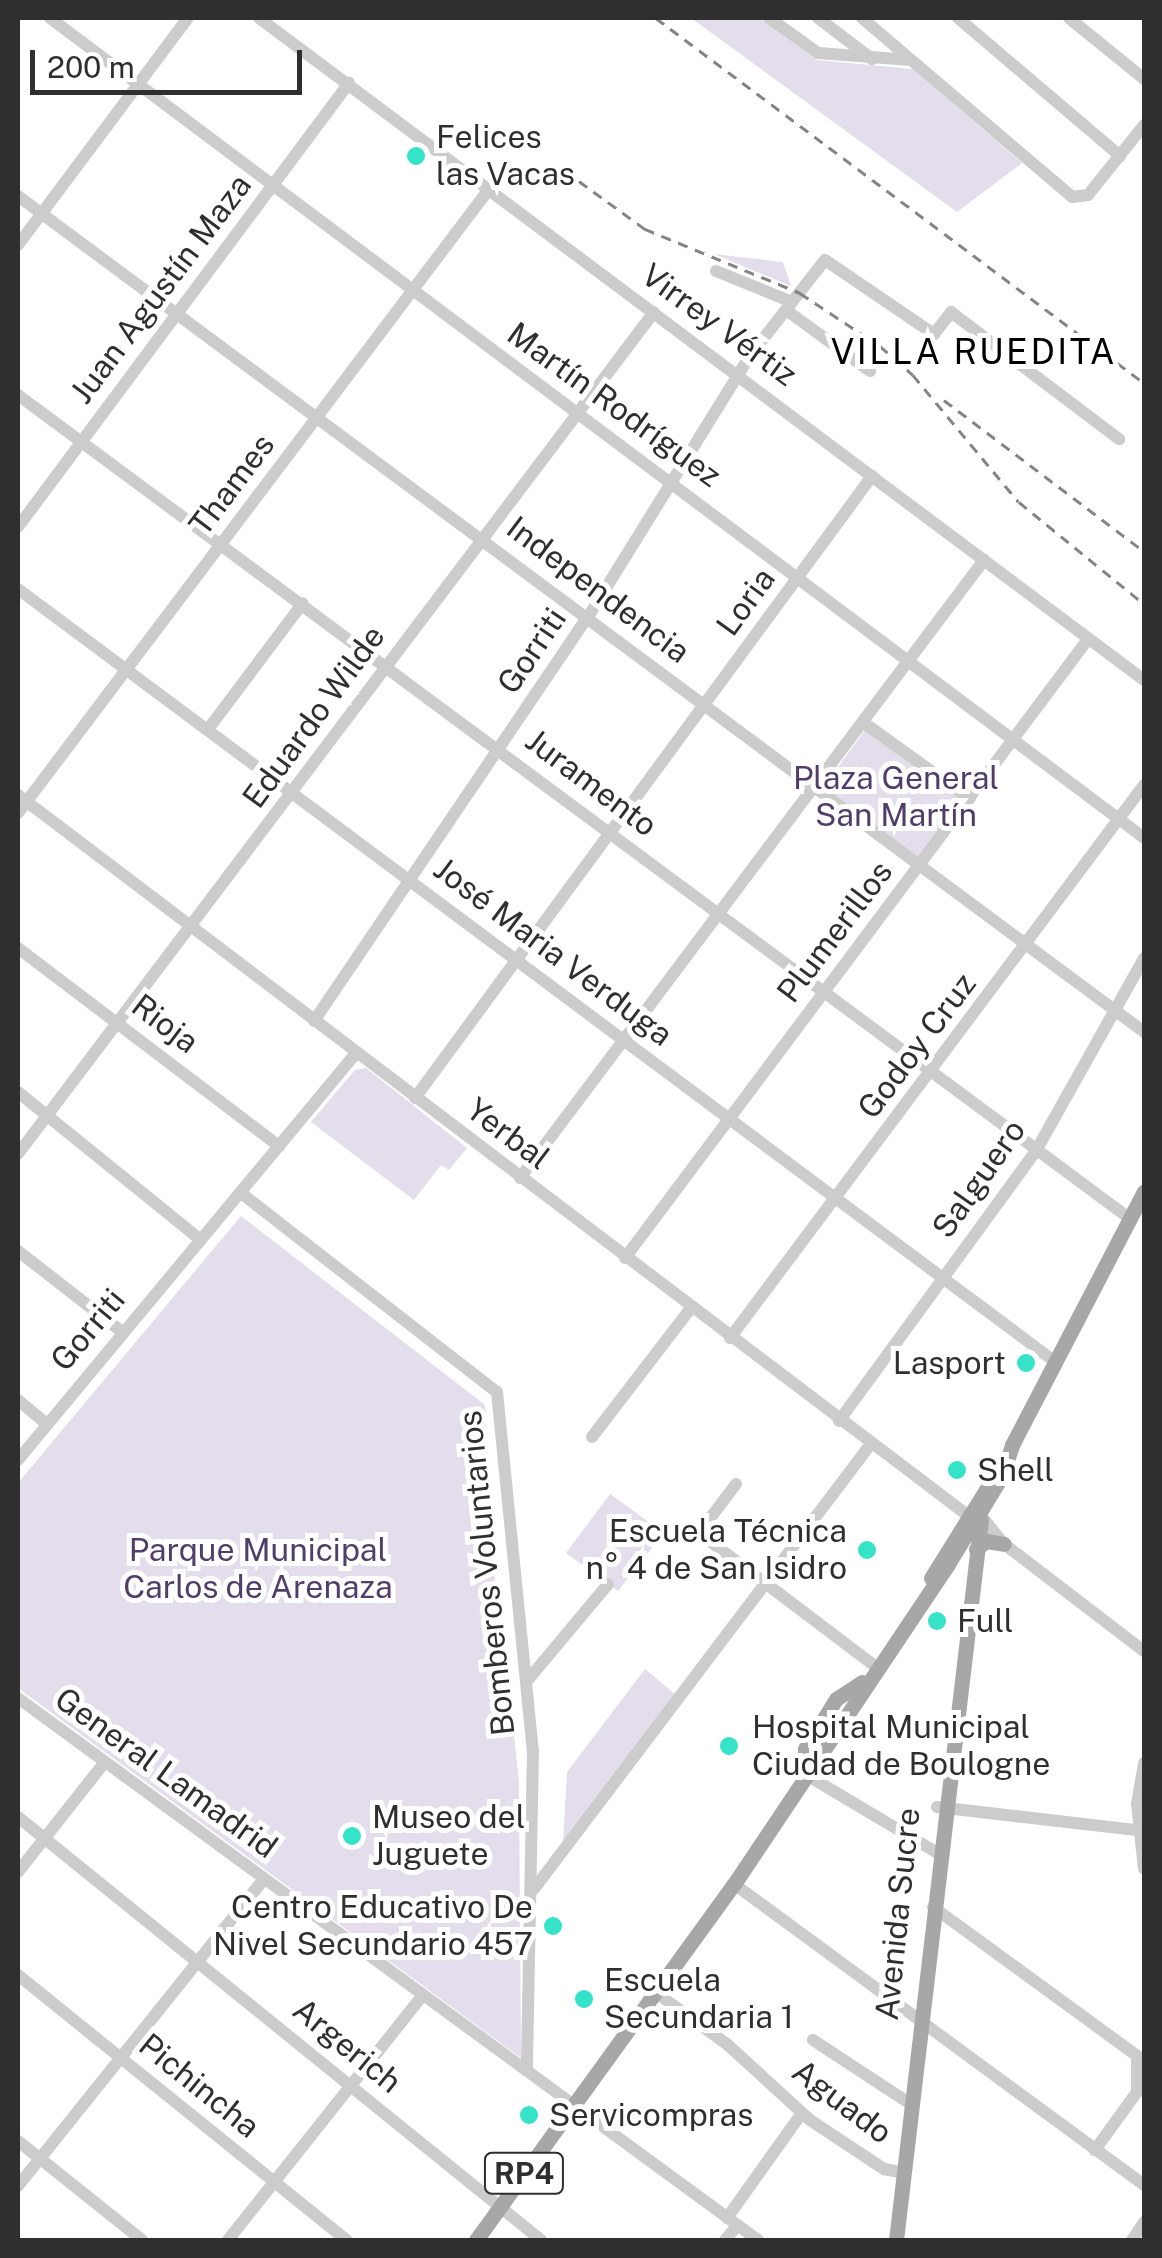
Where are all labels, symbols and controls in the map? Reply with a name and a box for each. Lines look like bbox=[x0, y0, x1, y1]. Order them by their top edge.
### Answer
scale bar bbox=[35, 30, 308, 92]
text: 200 m bbox=[47, 49, 135, 85]
place label: Felices las Vacas bbox=[436, 119, 576, 194]
marker: Felices las Vacas bbox=[405, 145, 427, 167]
street label: Juan Agustín Maza bbox=[62, 167, 260, 411]
street label: Virrey Vértiz bbox=[634, 256, 804, 394]
street label: Martín Rodríguez bbox=[500, 315, 728, 495]
district label: VILLA RUEDITA bbox=[831, 331, 1117, 373]
street label: Thames bbox=[181, 427, 283, 543]
street label: Independencia bbox=[499, 509, 697, 671]
street label: Loria bbox=[709, 561, 783, 643]
street label: Gorriti bbox=[490, 601, 574, 701]
street label: Eduardo Wilde bbox=[235, 618, 393, 816]
street label: Juramento bbox=[518, 721, 664, 845]
park label: Plaza General San Martín bbox=[793, 760, 999, 835]
street label: José Maria Verduga bbox=[426, 850, 680, 1054]
street label: Plumerillos bbox=[769, 854, 901, 1010]
street label: Godoy Cruz bbox=[850, 966, 984, 1126]
street label: Rioja bbox=[124, 987, 206, 1061]
street label: Yerbal bbox=[459, 1090, 557, 1178]
street label: Salguero bbox=[924, 1112, 1034, 1246]
street label: Gorriti bbox=[43, 1281, 133, 1379]
place label: Lasport bbox=[893, 1344, 1006, 1382]
marker: Lasport bbox=[1015, 1352, 1037, 1374]
street label: Bomberos Voluntarios bbox=[451, 1408, 523, 1738]
place label: Shell bbox=[977, 1451, 1054, 1489]
marker: Shell bbox=[946, 1459, 968, 1481]
place label: Escuela Técnica n° 4 de San Isidro bbox=[585, 1513, 847, 1588]
park label: Parque Municipal Carlos de Arenaza bbox=[123, 1532, 393, 1607]
marker: Escuela Técnica n° 4 de San Isidro bbox=[856, 1539, 878, 1561]
place label: Full bbox=[957, 1602, 1013, 1640]
marker: Full bbox=[926, 1610, 948, 1632]
street label: General Lamadrid bbox=[47, 1680, 285, 1866]
place label: Hospital Municipal Ciudad de Boulogne bbox=[752, 1709, 1051, 1784]
marker: Hospital Municipal Ciudad de Boulogne bbox=[716, 1733, 742, 1759]
place label: Museo del Juguete bbox=[372, 1799, 526, 1874]
street label: Avenida Sucre bbox=[868, 1806, 928, 2022]
marker: Museo del Juguete bbox=[341, 1825, 363, 1847]
place label: Centro Educativo De Nivel Secundario 457 bbox=[213, 1889, 533, 1964]
marker: Centro Educativo De Nivel Secundario 457 bbox=[542, 1915, 564, 1937]
place label: Escuela Secundaria 1 bbox=[604, 1962, 794, 2037]
marker: Escuela Secundaria 1 bbox=[573, 1988, 595, 2010]
street label: Argerich bbox=[285, 1991, 409, 2101]
street label: Pichincha bbox=[131, 2026, 267, 2146]
street label: Aguado bbox=[784, 2052, 900, 2152]
place label: Servicompras bbox=[549, 2096, 753, 2134]
marker: Servicompras bbox=[518, 2104, 540, 2126]
road number: RP4 bbox=[482, 2148, 566, 2198]

